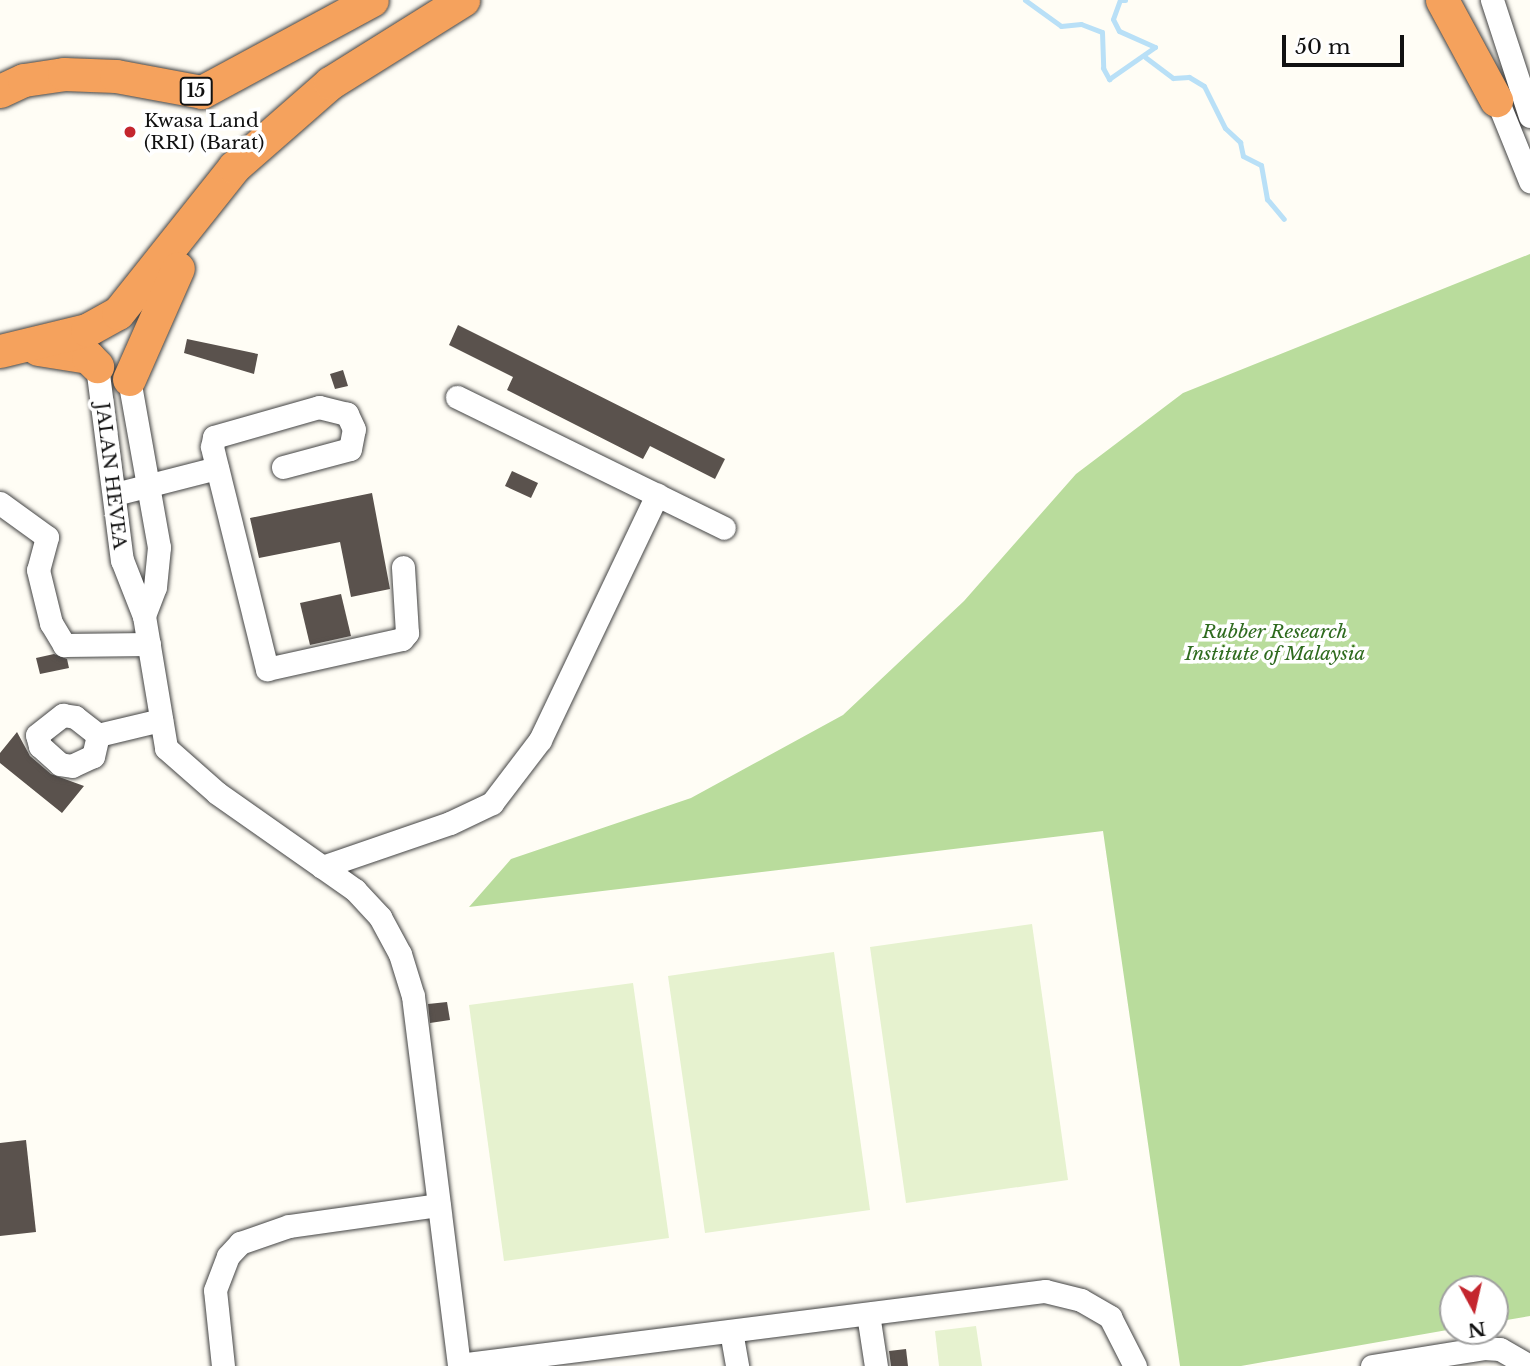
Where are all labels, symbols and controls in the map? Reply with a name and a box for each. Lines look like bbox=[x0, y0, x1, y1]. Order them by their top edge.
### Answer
scale bar bbox=[1285, 21, 1408, 65]
text: 50 m bbox=[1295, 34, 1350, 60]
road number: 15 bbox=[178, 76, 214, 106]
place label: Kwasa Land (RRI) (Barat) bbox=[144, 110, 264, 154]
marker: Kwasa Land (RRI) (Barat) bbox=[122, 124, 138, 140]
street label: JALAN HEVEA bbox=[91, 401, 131, 551]
park label: Rubber Research Institute of Malaysia bbox=[1184, 621, 1366, 665]
north arrow bbox=[1439, 1275, 1509, 1345]
text: N bbox=[1466, 1317, 1487, 1342]

